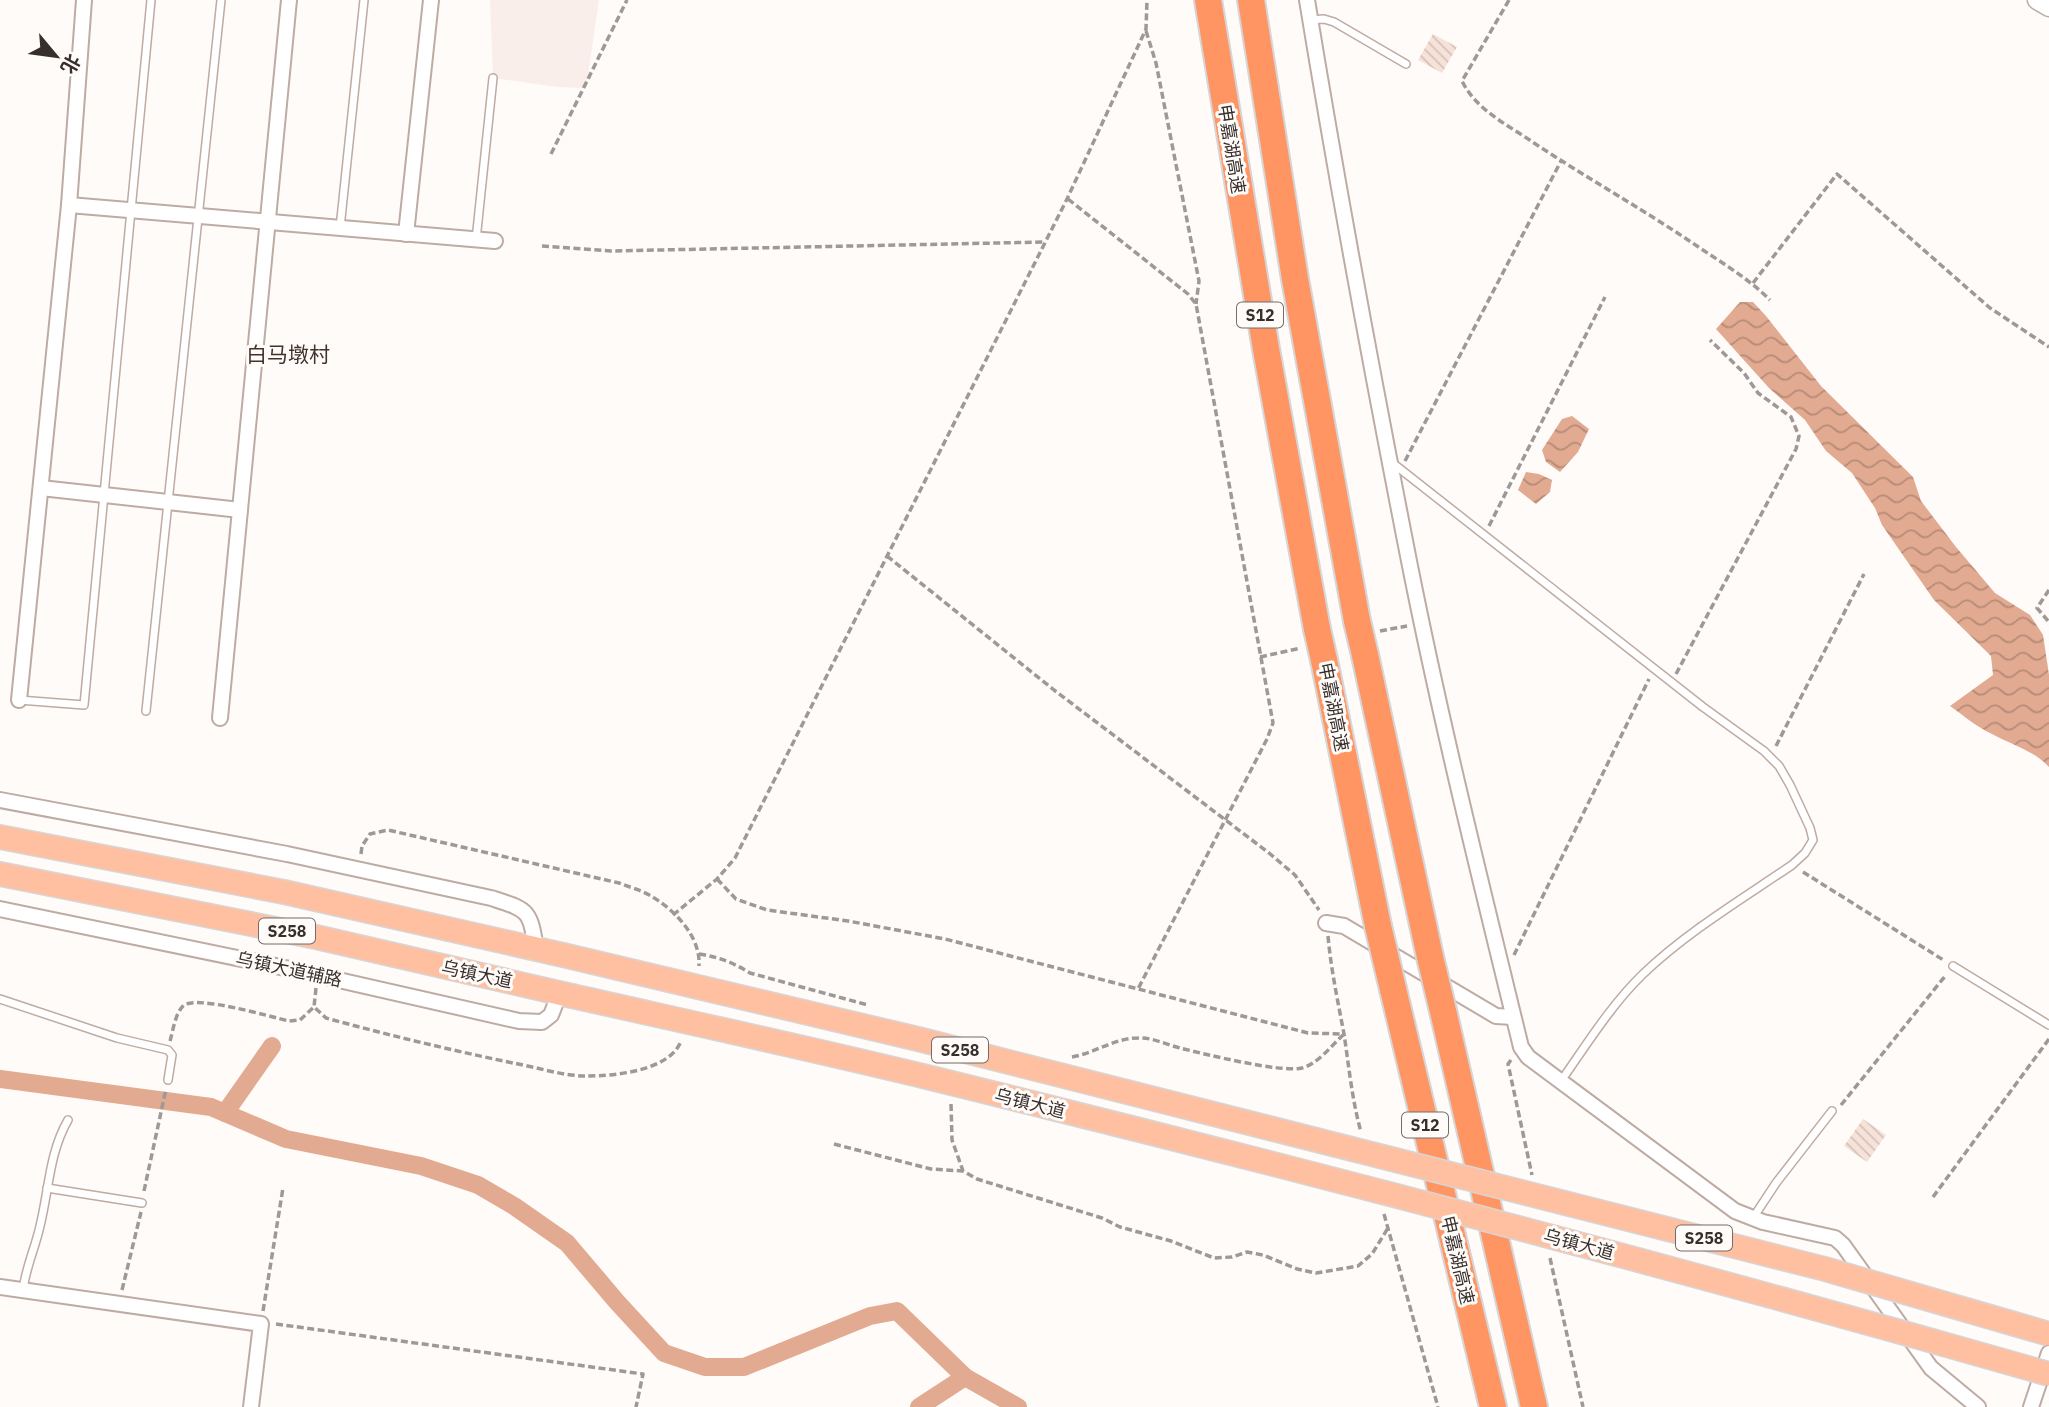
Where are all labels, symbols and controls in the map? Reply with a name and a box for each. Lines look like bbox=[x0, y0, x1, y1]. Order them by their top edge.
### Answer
north arrow bbox=[21, 21, 91, 91]
text: 北 bbox=[56, 50, 86, 78]
street label: 申嘉湖高速 bbox=[1214, 103, 1250, 195]
road number: S12 bbox=[1237, 302, 1283, 328]
district label: 白马墩村 bbox=[246, 340, 330, 368]
street label: 申嘉湖高速 bbox=[1314, 661, 1354, 753]
road number: S258 bbox=[259, 918, 315, 944]
street label: 乌镇大道辅路 bbox=[234, 947, 344, 991]
street label: 乌镇大道 bbox=[439, 955, 515, 993]
road number: S258 bbox=[932, 1038, 988, 1062]
street label: 乌镇大道 bbox=[992, 1083, 1068, 1123]
road number: S12 bbox=[1402, 1112, 1448, 1138]
street label: 申嘉湖高速 bbox=[1437, 1214, 1479, 1306]
street label: 乌镇大道 bbox=[1541, 1224, 1617, 1264]
road number: S258 bbox=[1676, 1226, 1732, 1250]

